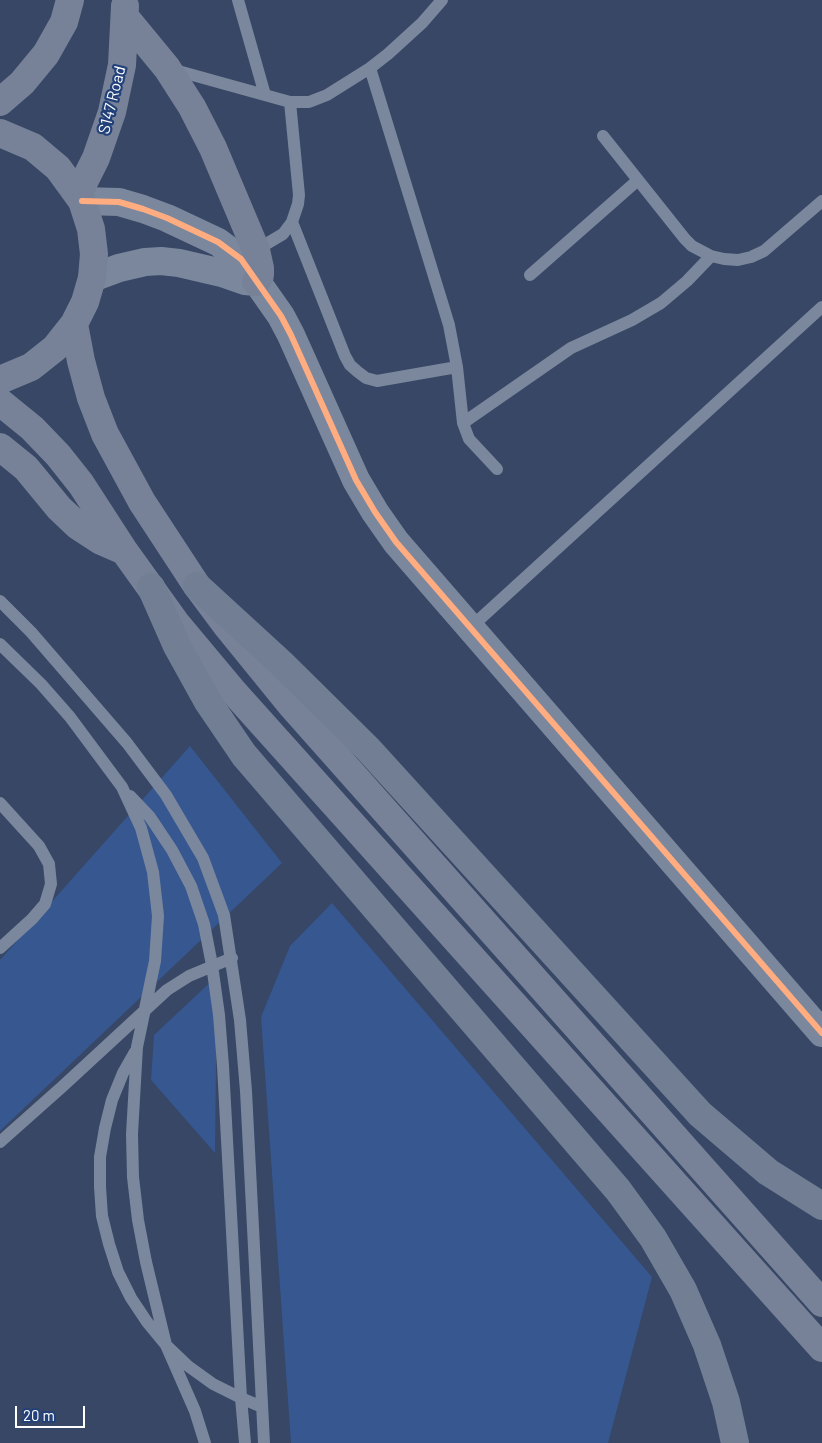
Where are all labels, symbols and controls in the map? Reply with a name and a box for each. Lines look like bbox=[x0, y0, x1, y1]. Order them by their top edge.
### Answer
street label: S147 Road bbox=[94, 64, 130, 136]
scale bar bbox=[18, 1396, 88, 1428]
text: 20 m bbox=[23, 1406, 55, 1424]

